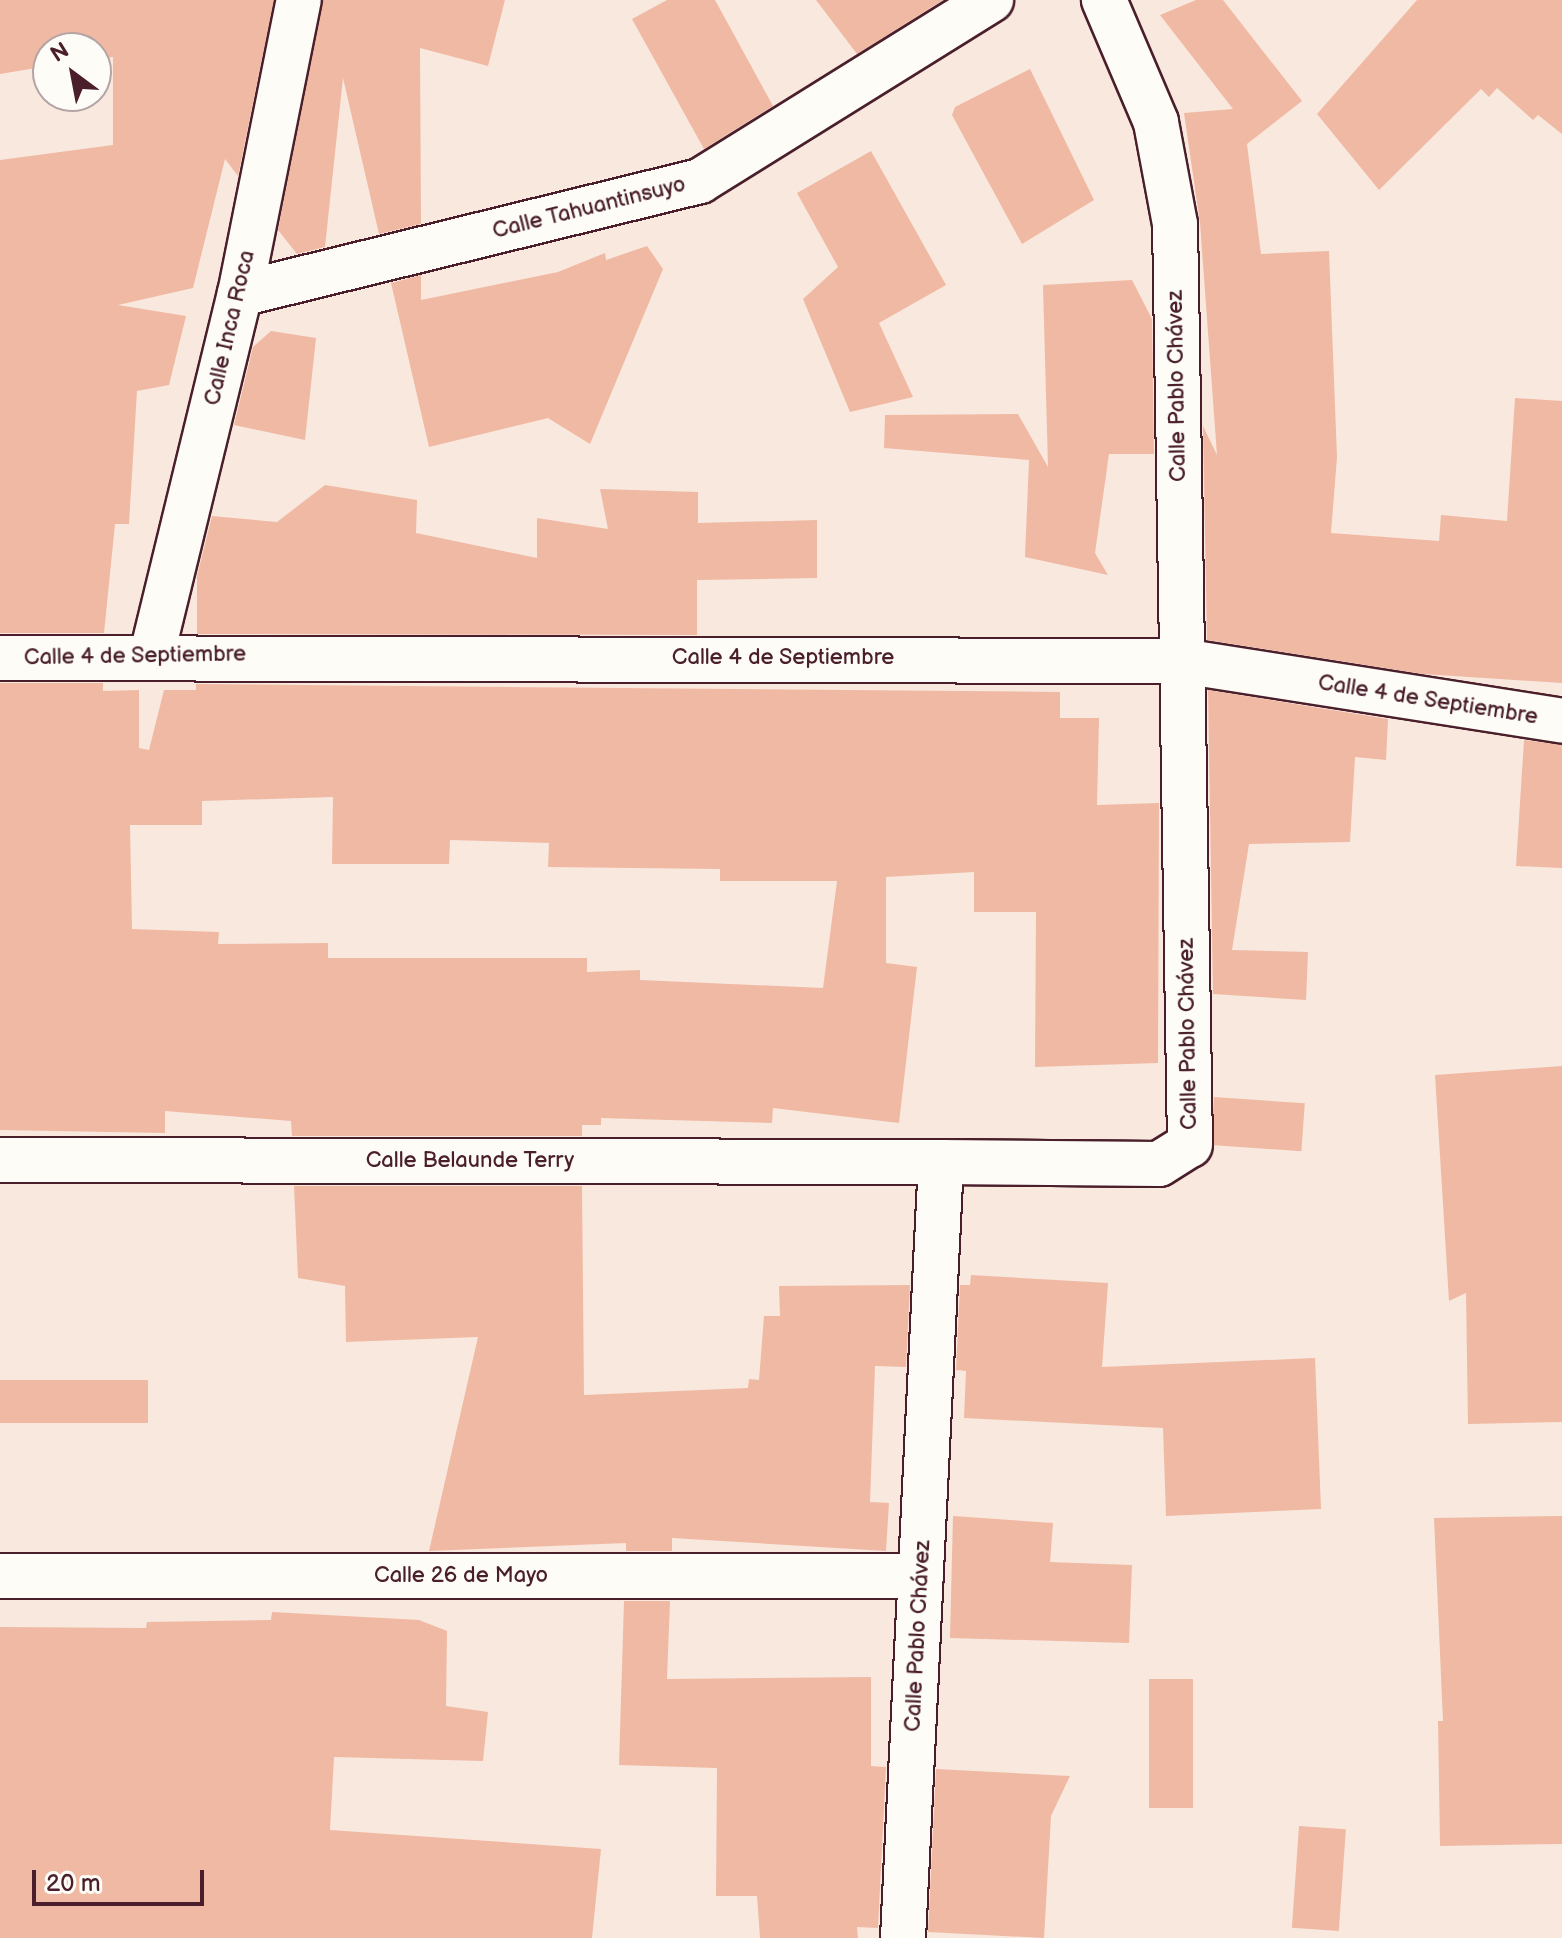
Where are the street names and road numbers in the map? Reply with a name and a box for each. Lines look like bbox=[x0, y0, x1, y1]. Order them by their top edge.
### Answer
street label: Calle Tahuantinsuyo bbox=[489, 171, 689, 245]
street label: Calle Inca Roca bbox=[199, 248, 261, 408]
street label: Calle Pablo Chávez bbox=[1162, 290, 1192, 482]
street label: Calle 4 de Septiembre bbox=[23, 641, 247, 671]
street label: Calle 4 de Septiembre bbox=[672, 645, 894, 671]
street label: Calle 4 de Septiembre bbox=[1316, 670, 1540, 730]
street label: Calle Pablo Chávez bbox=[1173, 938, 1203, 1130]
street label: Calle Belaunde Terry bbox=[365, 1148, 575, 1174]
street label: Calle Pablo Chávez bbox=[900, 1540, 936, 1732]
street label: Calle 26 de Mayo bbox=[374, 1563, 548, 1589]

